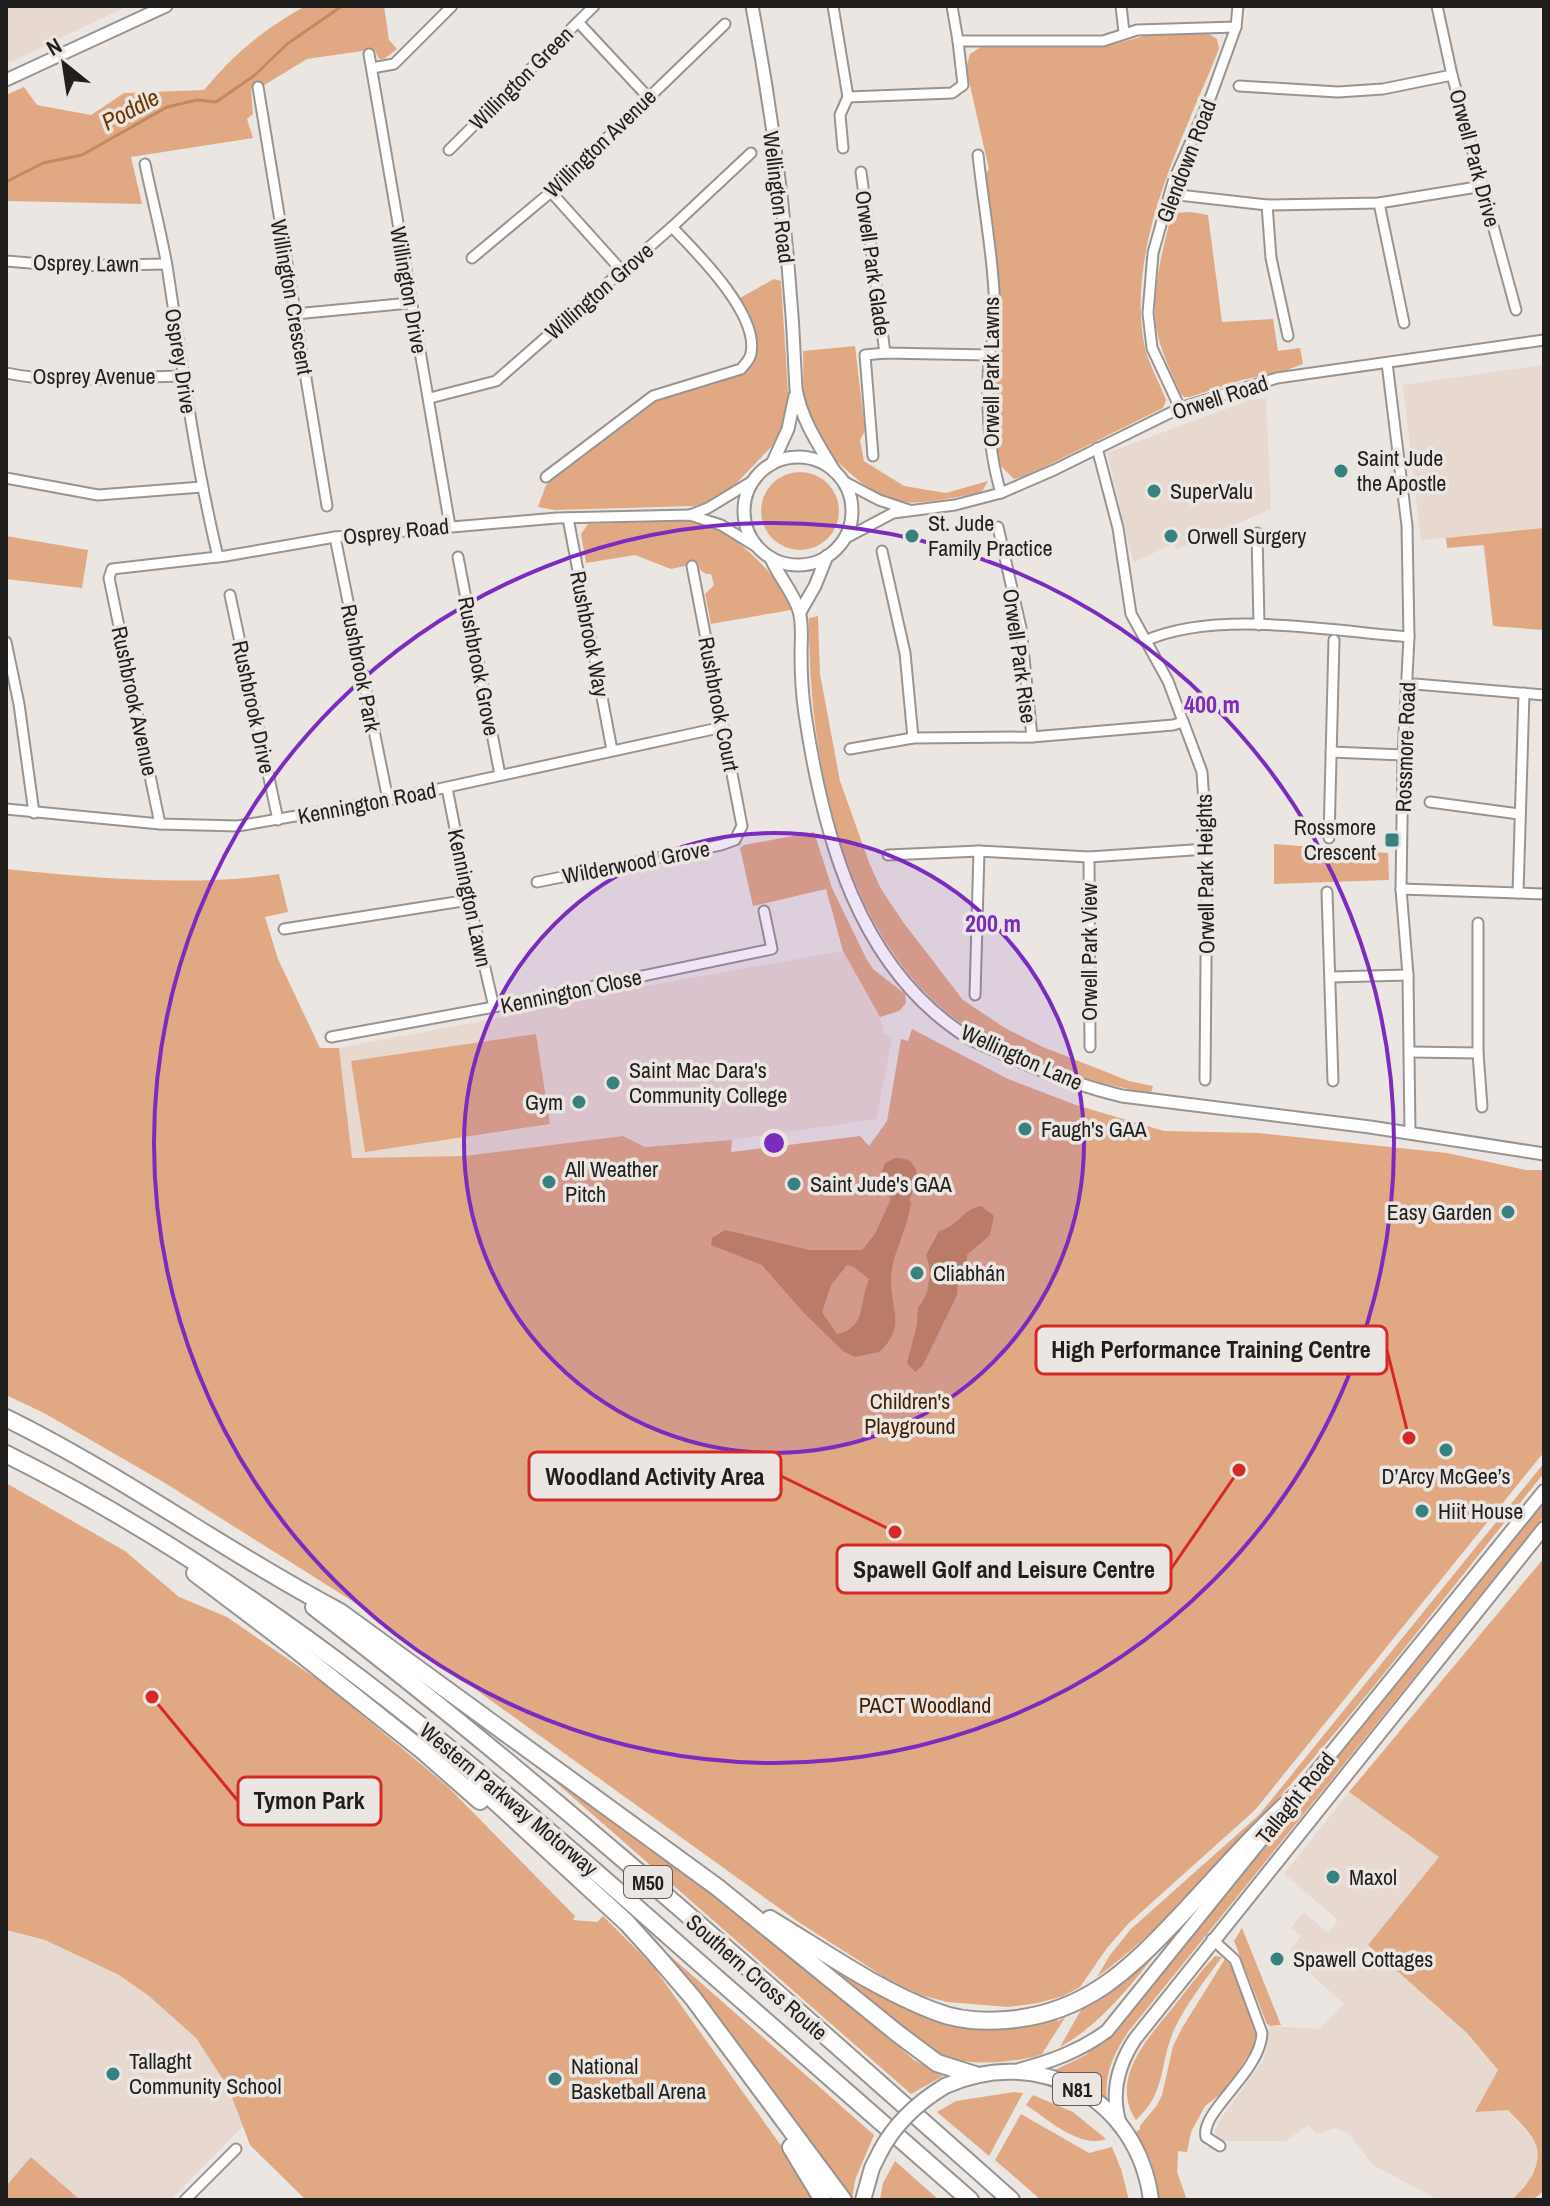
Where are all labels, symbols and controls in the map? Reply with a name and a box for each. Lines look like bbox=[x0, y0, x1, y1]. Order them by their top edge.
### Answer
street label: Willington Green bbox=[463, 20, 579, 136]
north arrow bbox=[24, 24, 104, 104]
text: N bbox=[41, 30, 67, 63]
water label: Poddle bbox=[95, 80, 165, 138]
street label: Willington Avenue bbox=[537, 82, 663, 204]
street label: Orwell Park Drive bbox=[1442, 86, 1508, 230]
street label: Glendown Road bbox=[1149, 95, 1223, 227]
street label: Wellington Road bbox=[756, 129, 802, 265]
street label: Orwell Park Glade bbox=[848, 188, 898, 338]
street label: Willington Crescent bbox=[264, 217, 320, 377]
street label: Willington Drive bbox=[383, 224, 435, 356]
street label: Willington Grove bbox=[538, 236, 660, 346]
street label: Osprey Lawn bbox=[33, 247, 139, 279]
street label: Orwell Park Lawns bbox=[976, 297, 1006, 447]
street label: Osprey Drive bbox=[158, 306, 204, 416]
street label: Osprey Avenue bbox=[32, 361, 156, 391]
street label: Orwell Road bbox=[1168, 367, 1272, 427]
place label: Saint Jude the Apostle bbox=[1357, 443, 1446, 498]
marker: Saint Jude the Apostle bbox=[1332, 462, 1350, 480]
place label: SuperValu bbox=[1170, 476, 1253, 506]
marker: SuperValu bbox=[1145, 482, 1163, 500]
place label: St. Jude Family Practice bbox=[928, 508, 1052, 563]
street label: Osprey Road bbox=[342, 511, 450, 551]
place label: Orwell Surgery bbox=[1187, 521, 1306, 551]
marker: St. Jude Family Practice bbox=[903, 527, 921, 545]
marker: Orwell Surgery bbox=[1162, 527, 1180, 545]
street label: Rushbrook Way bbox=[563, 568, 617, 700]
street label: Orwell Park Rise bbox=[996, 587, 1044, 725]
street label: Rushbrook Grove bbox=[451, 594, 507, 738]
street label: Rushbrook Park bbox=[334, 602, 388, 735]
street label: Rushbrook Avenue bbox=[105, 623, 165, 779]
street label: Rushbrook Court bbox=[691, 634, 747, 774]
street label: Rushbrook Drive bbox=[225, 638, 283, 776]
street label: Rossmore Road bbox=[1388, 681, 1422, 813]
text: 400 m bbox=[1184, 688, 1240, 720]
street label: Kennington Road bbox=[295, 775, 439, 831]
street label: Orwell Park Heights bbox=[1189, 794, 1221, 954]
place label: Rossmore Crescent bbox=[1294, 812, 1376, 867]
street label: Kennington Lawn bbox=[441, 826, 499, 970]
marker: Rossmore Crescent bbox=[1383, 831, 1401, 849]
street label: Wilderwood Grove bbox=[560, 833, 712, 891]
street label: Orwell Park View bbox=[1074, 883, 1104, 1021]
text: 200 m bbox=[965, 907, 1021, 939]
street label: Kennington Close bbox=[498, 961, 644, 1021]
street label: Wellington Lane bbox=[956, 1017, 1088, 1097]
place label: Saint Mac Dara's Community College bbox=[629, 1055, 787, 1110]
marker: Saint Mac Dara's Community College bbox=[604, 1074, 622, 1092]
place label: Gym bbox=[525, 1087, 563, 1117]
marker: Gym bbox=[570, 1093, 588, 1111]
place label: Faugh's GAA bbox=[1041, 1114, 1148, 1144]
marker: Faugh's GAA bbox=[1016, 1120, 1034, 1138]
centre of rings bbox=[760, 1129, 788, 1157]
place label: All Weather Pitch bbox=[564, 1154, 658, 1209]
place label: Saint Jude's GAA bbox=[810, 1169, 953, 1199]
marker: All Weather Pitch bbox=[540, 1173, 558, 1191]
marker: Saint Jude's GAA bbox=[785, 1175, 803, 1193]
place label: Easy Garden bbox=[1387, 1197, 1492, 1227]
marker: Easy Garden bbox=[1499, 1203, 1517, 1221]
place label: Cliabhán bbox=[933, 1258, 1005, 1288]
marker: Cliabhán bbox=[908, 1264, 926, 1282]
callout: High Performance Training Centre bbox=[1036, 1326, 1387, 1374]
text: High Performance Training Centre bbox=[1051, 1333, 1371, 1365]
park label: Children's Playground bbox=[864, 1386, 956, 1441]
marker: D’Arcy McGee’s bbox=[1437, 1441, 1455, 1459]
callout: Woodland Activity Area bbox=[529, 1452, 781, 1500]
text: Woodland Activity Area bbox=[545, 1460, 765, 1492]
place label: D’Arcy McGee’s bbox=[1382, 1461, 1511, 1491]
place label: Hiit House bbox=[1438, 1496, 1523, 1526]
marker: Hiit House bbox=[1413, 1502, 1431, 1520]
callout: Spawell Golf and Leisure Centre bbox=[837, 1545, 1171, 1593]
text: Spawell Golf and Leisure Centre bbox=[853, 1553, 1155, 1585]
park label: PACT Woodland bbox=[859, 1690, 991, 1720]
street label: Western Parkway Motorway bbox=[413, 1715, 605, 1883]
street label: Tallaght Road bbox=[1249, 1746, 1341, 1850]
callout: Tymon Park bbox=[238, 1777, 381, 1825]
text: Tymon Park bbox=[253, 1784, 365, 1816]
place label: Maxol bbox=[1349, 1862, 1397, 1892]
road number: M50 bbox=[624, 1866, 672, 1898]
marker: Maxol bbox=[1324, 1868, 1342, 1886]
street label: Southern Cross Route bbox=[680, 1907, 834, 2047]
place label: Spawell Cottages bbox=[1293, 1944, 1433, 1974]
marker: Spawell Cottages bbox=[1268, 1950, 1286, 1968]
place label: Tallaght Community School bbox=[129, 2046, 281, 2101]
place label: National Basketball Arena bbox=[571, 2051, 706, 2106]
marker: Tallaght Community School bbox=[104, 2065, 122, 2083]
marker: National Basketball Arena bbox=[546, 2070, 564, 2088]
road number: N81 bbox=[1053, 2073, 1101, 2105]

